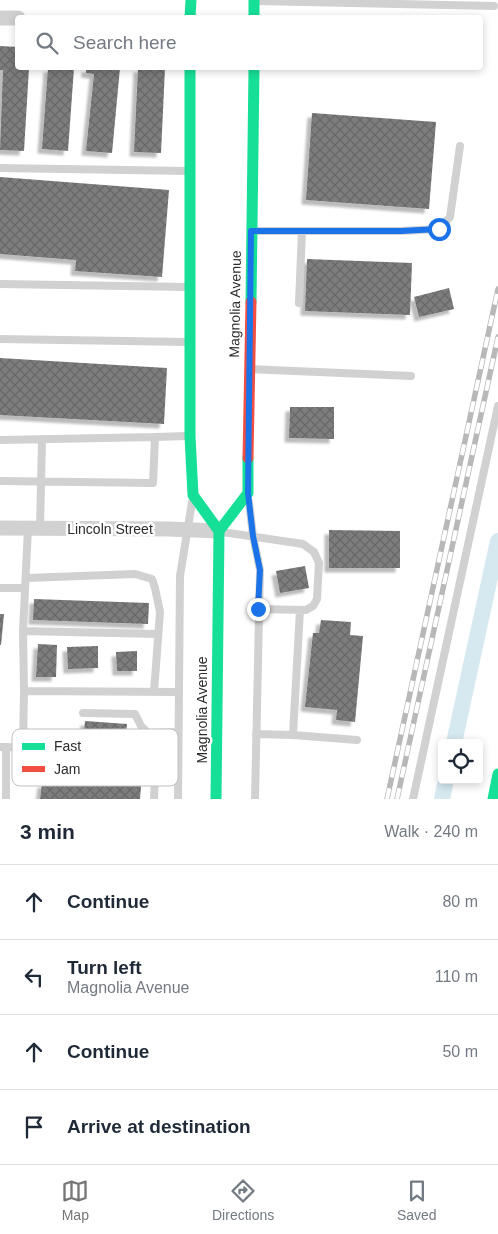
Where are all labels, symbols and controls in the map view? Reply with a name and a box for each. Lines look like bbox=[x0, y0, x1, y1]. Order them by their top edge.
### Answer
search box bbox=[15, 15, 483, 70]
icon: search bbox=[33, 29, 61, 57]
text: Search here bbox=[73, 32, 177, 53]
route start bbox=[428, 218, 451, 241]
street label: Magnolia Avenue bbox=[226, 250, 244, 358]
street label: Lincoln Street bbox=[67, 521, 153, 537]
route end bbox=[247, 598, 270, 621]
street label: Magnolia Avenue bbox=[194, 656, 210, 764]
legend bbox=[12, 729, 178, 786]
text: Fast bbox=[54, 738, 81, 754]
map controls bbox=[438, 739, 483, 784]
button: locate bbox=[438, 739, 483, 784]
text: Jam bbox=[54, 761, 80, 777]
text: 3 min bbox=[20, 820, 75, 843]
text: Walk · 240 m bbox=[384, 823, 478, 840]
icon: ahead bbox=[20, 888, 48, 916]
text: Continue bbox=[67, 891, 149, 912]
text: 80 m bbox=[442, 893, 478, 910]
text: Turn left bbox=[67, 957, 142, 978]
icon: left bbox=[20, 963, 48, 991]
text: 110 m bbox=[435, 968, 478, 985]
text: Magnolia Avenue bbox=[67, 979, 189, 996]
icon: ahead bbox=[20, 1038, 48, 1066]
text: Continue bbox=[67, 1041, 149, 1062]
text: 50 m bbox=[442, 1043, 478, 1060]
icon: arrive bbox=[20, 1113, 48, 1141]
text: Arrive at destination bbox=[67, 1116, 251, 1137]
tab: Map bbox=[61, 1177, 89, 1223]
tab: Directions bbox=[212, 1177, 274, 1223]
tab: Saved bbox=[397, 1177, 437, 1223]

